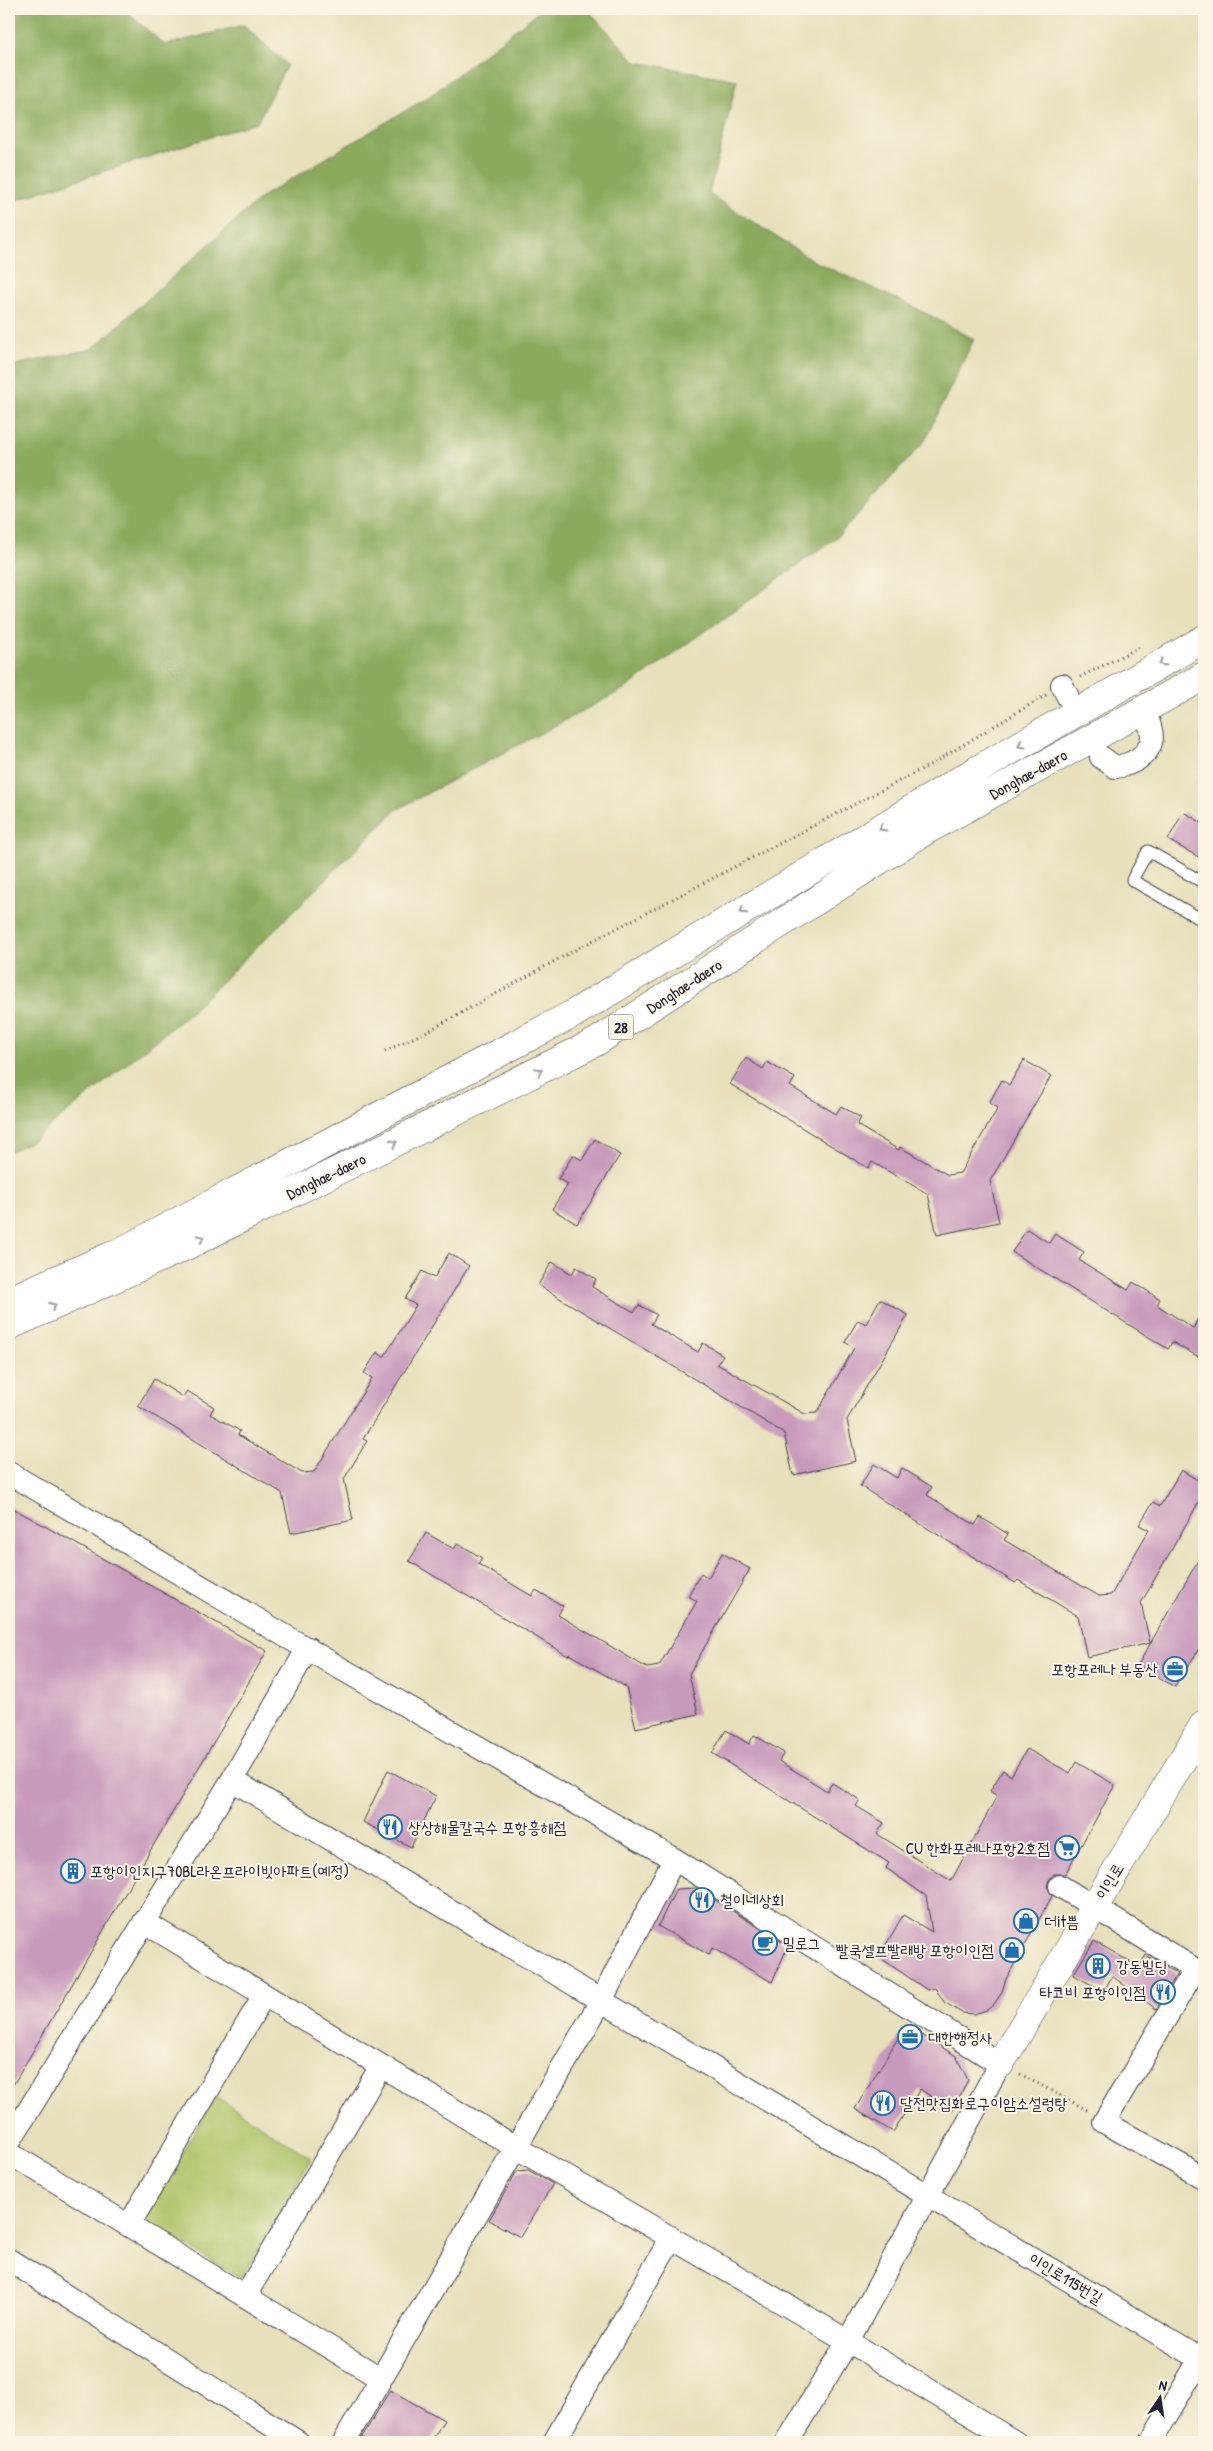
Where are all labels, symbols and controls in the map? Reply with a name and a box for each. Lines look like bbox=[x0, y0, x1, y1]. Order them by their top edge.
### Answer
one-way arrow bbox=[1158, 657, 1167, 667]
one-way arrow bbox=[1018, 738, 1027, 748]
street label: Donghae-daero bbox=[985, 743, 1071, 804]
one-way arrow bbox=[878, 821, 887, 831]
one-way arrow bbox=[739, 905, 748, 915]
street label: Donghae-daero bbox=[642, 953, 726, 1019]
road number: 28 bbox=[608, 1014, 634, 1040]
one-way arrow bbox=[534, 1067, 543, 1077]
one-way arrow bbox=[388, 1139, 397, 1149]
street label: Donghae-daero bbox=[283, 1147, 370, 1205]
one-way arrow bbox=[196, 1234, 205, 1244]
one-way arrow bbox=[48, 1301, 57, 1312]
office icon: 포항포레나 부동산 bbox=[1162, 1656, 1188, 1682]
place label: 포항포레나 부동산 bbox=[1051, 1658, 1158, 1680]
restaurant icon: 상상해물칼국수 포항흥해점 bbox=[377, 1814, 403, 1840]
place label: 상상해물칼국수 포항흥해점 bbox=[408, 1816, 566, 1838]
supermarket icon: CU 한화포레나포항2호점 bbox=[1054, 1835, 1080, 1861]
place label: CU 한화포레나포항2호점 bbox=[905, 1837, 1050, 1859]
building icon: 포항이인지구70BL라온프라이빗아파트(예정) bbox=[60, 1858, 86, 1884]
street label: 이인로 bbox=[1090, 1859, 1128, 1903]
place label: 포항이인지구70BL라온프라이빗아파트(예정) bbox=[90, 1860, 349, 1882]
restaurant icon: 철이네상회 bbox=[689, 1887, 715, 1913]
place label: 철이네상회 bbox=[720, 1889, 784, 1911]
shop icon: 더it쁨 bbox=[1013, 1908, 1039, 1934]
place label: 더it쁨 bbox=[1044, 1910, 1079, 1932]
cafe icon: 밀로그 bbox=[752, 1930, 778, 1956]
place label: 밀로그 bbox=[782, 1932, 821, 1954]
shop icon: 빨쿡셀프빨래방 포항이인점 bbox=[999, 1937, 1025, 1963]
place label: 빨쿡셀프빨래방 포항이인점 bbox=[836, 1939, 994, 1961]
building icon: 강동빌딩 bbox=[1085, 1953, 1111, 1979]
place label: 강동빌딩 bbox=[1116, 1955, 1168, 1977]
restaurant icon: 타코비 포항이인점 bbox=[1150, 1979, 1176, 2005]
place label: 타코비 포항이인점 bbox=[1039, 1981, 1146, 2003]
office icon: 대한행정사 bbox=[897, 2024, 923, 2050]
place label: 대한행정사 bbox=[928, 2026, 993, 2048]
restaurant icon: 달전맛집화로구이암소설렁탕 bbox=[870, 2090, 896, 2116]
place label: 달전맛집화로구이암소설렁탕 bbox=[900, 2092, 1068, 2114]
street label: 이인로115번길 bbox=[1025, 2247, 1107, 2309]
north arrow bbox=[1136, 2374, 1186, 2424]
text: N bbox=[1157, 2375, 1169, 2395]

